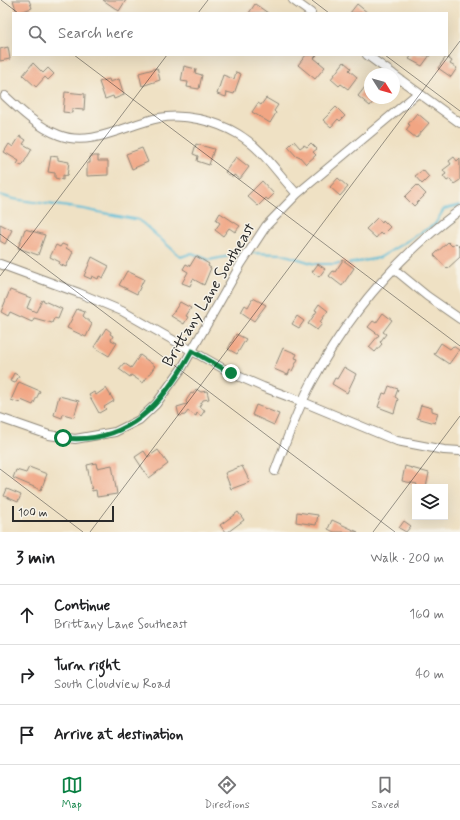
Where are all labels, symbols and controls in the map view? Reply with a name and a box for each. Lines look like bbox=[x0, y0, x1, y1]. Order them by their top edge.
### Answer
search box bbox=[12, 12, 448, 56]
icon: search bbox=[26, 23, 48, 45]
text: Search here bbox=[58, 24, 134, 44]
north arrow bbox=[364, 68, 400, 104]
street label: Brittany Lane Southeast bbox=[158, 219, 260, 371]
route end bbox=[222, 364, 240, 382]
route start bbox=[54, 429, 72, 447]
map controls bbox=[412, 484, 448, 520]
button: layers bbox=[412, 484, 448, 520]
scale bar bbox=[12, 504, 114, 523]
text: 100 m bbox=[18, 506, 48, 520]
text: 3 min bbox=[16, 547, 55, 569]
text: Walk · 200 m bbox=[370, 550, 444, 567]
text: Continue bbox=[54, 596, 110, 616]
icon: ahead bbox=[16, 604, 38, 626]
text: 160 m bbox=[409, 606, 444, 623]
text: Brittany Lane Southeast bbox=[54, 616, 188, 633]
text: Turn right bbox=[54, 656, 121, 676]
icon: right bbox=[16, 664, 38, 686]
text: 40 m bbox=[415, 666, 444, 683]
text: South Cloudview Road bbox=[54, 676, 170, 693]
icon: arrive bbox=[16, 724, 38, 746]
text: Arrive at destination bbox=[54, 725, 183, 745]
tab: Map bbox=[61, 774, 83, 812]
tab: Directions bbox=[204, 774, 250, 812]
tab: Saved bbox=[371, 774, 399, 812]

